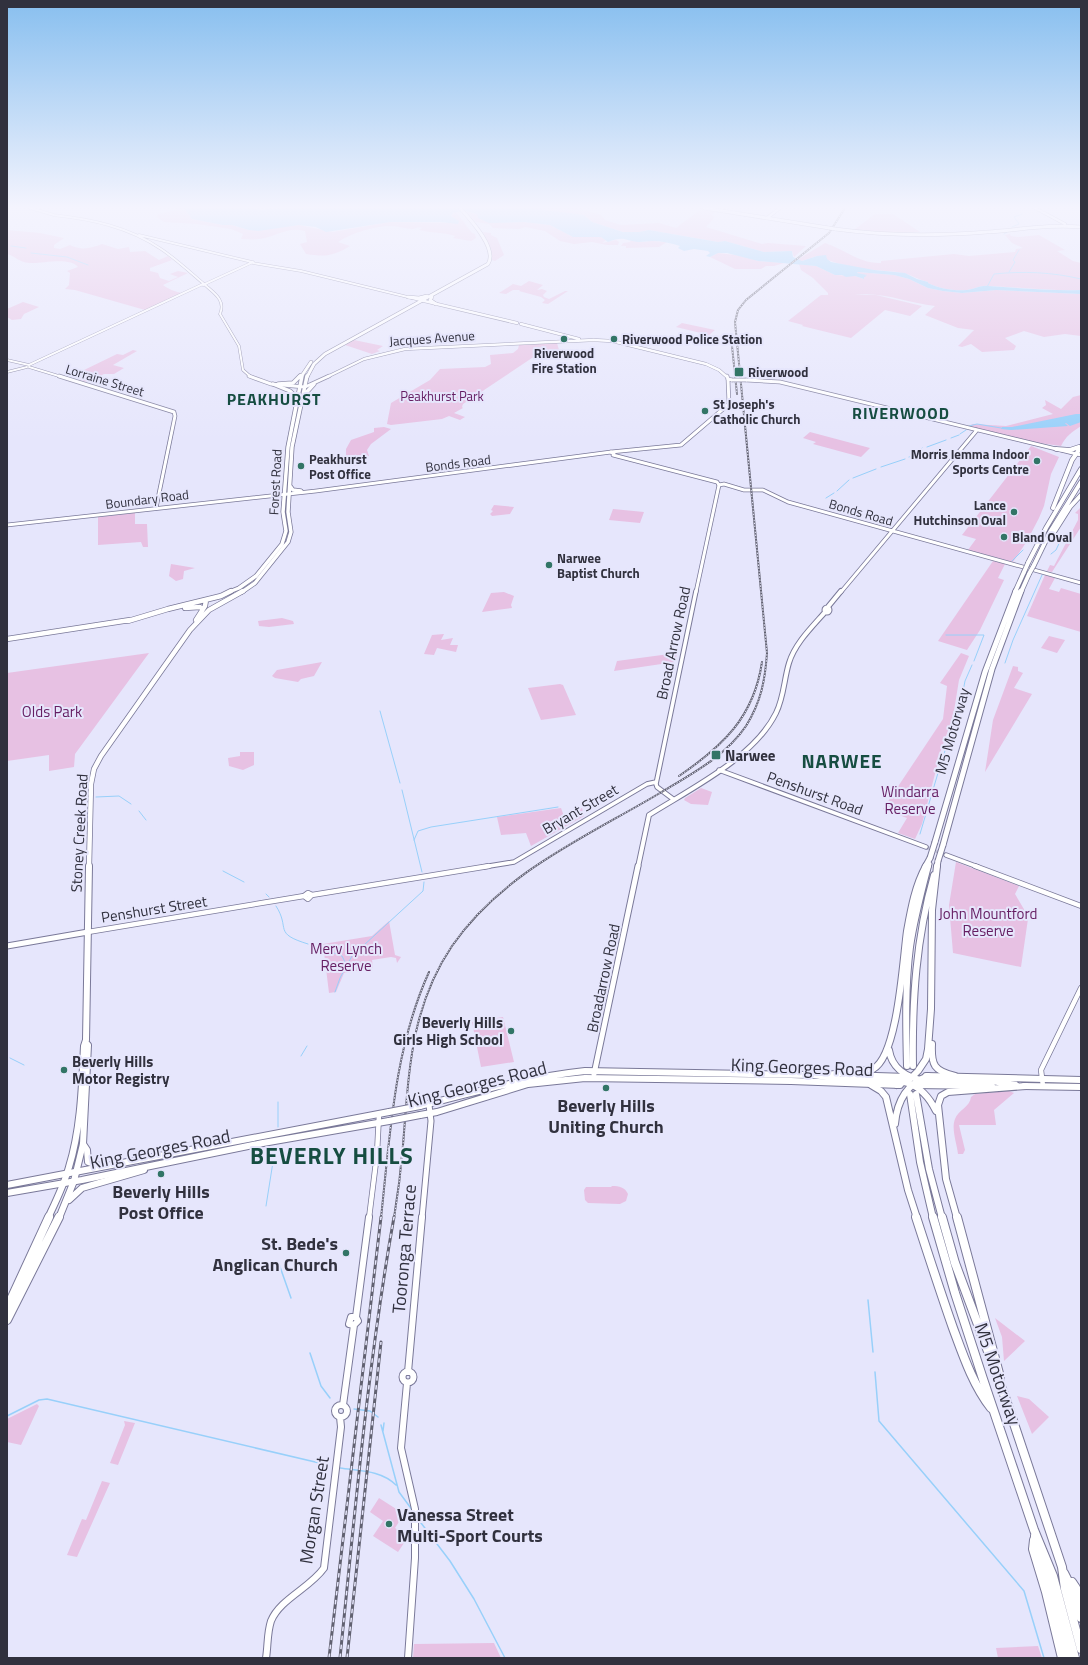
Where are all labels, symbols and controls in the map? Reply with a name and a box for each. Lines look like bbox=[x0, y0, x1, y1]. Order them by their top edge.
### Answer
street label: Jacques Avenue bbox=[389, 325, 475, 351]
place label: Riverwood Police Station bbox=[622, 329, 762, 349]
marker: Riverwood Fire Station bbox=[559, 334, 569, 344]
marker: Riverwood Police Station bbox=[609, 334, 619, 344]
place label: Riverwood Fire Station bbox=[531, 343, 597, 378]
street label: Lorraine Street bbox=[63, 359, 147, 402]
place label: Riverwood bbox=[748, 362, 808, 382]
marker: Riverwood bbox=[733, 366, 745, 378]
park label: Peakhurst Park bbox=[400, 386, 484, 406]
district label: PEAKHURST bbox=[227, 387, 321, 411]
place label: St Joseph's Catholic Church bbox=[713, 394, 800, 429]
district label: RIVERWOOD bbox=[852, 401, 950, 425]
marker: St Joseph's Catholic Church bbox=[700, 406, 710, 416]
place label: Morris Iemma Indoor Sports Centre bbox=[911, 444, 1029, 479]
street label: Forest Road bbox=[263, 449, 287, 515]
place label: Peakhurst Post Office bbox=[309, 449, 371, 484]
street label: Bonds Road bbox=[424, 449, 492, 477]
marker: Morris Iemma Indoor Sports Centre bbox=[1032, 456, 1042, 466]
marker: Peakhurst Post Office bbox=[296, 461, 306, 471]
street label: Boundary Road bbox=[104, 484, 190, 514]
street label: Bonds Road bbox=[827, 493, 895, 531]
place label: Lance Hutchinson Oval bbox=[914, 495, 1006, 530]
marker: Lance Hutchinson Oval bbox=[1009, 507, 1019, 517]
place label: Bland Oval bbox=[1012, 527, 1072, 547]
marker: Bland Oval bbox=[999, 532, 1009, 542]
place label: Narwee Baptist Church bbox=[557, 548, 640, 583]
marker: Narwee Baptist Church bbox=[544, 560, 554, 570]
street label: Broad Arrow Road bbox=[650, 584, 696, 702]
street label: M5 Motorway bbox=[929, 685, 975, 777]
park label: Olds Park bbox=[22, 700, 82, 723]
place label: Narwee bbox=[725, 744, 776, 767]
district label: NARWEE bbox=[801, 746, 883, 775]
marker: Narwee bbox=[710, 749, 722, 761]
street label: Penshurst Road bbox=[764, 765, 866, 821]
street label: Stoney Creek Road bbox=[64, 773, 94, 893]
street label: Bryant Street bbox=[538, 778, 623, 840]
park label: Windarra Reserve bbox=[881, 780, 939, 820]
street label: Penshurst Street bbox=[99, 889, 209, 929]
park label: John Mountford Reserve bbox=[939, 902, 1037, 942]
street label: Broadarrow Road bbox=[580, 922, 626, 1034]
park label: Merv Lynch Reserve bbox=[310, 937, 382, 977]
place label: Beverly Hills Girls High School bbox=[393, 1011, 503, 1051]
marker: Beverly Hills Girls High School bbox=[506, 1026, 516, 1036]
place label: Beverly Hills Motor Registry bbox=[72, 1050, 170, 1090]
street label: King Georges Road bbox=[730, 1051, 874, 1083]
street label: King Georges Road bbox=[405, 1054, 549, 1114]
marker: Beverly Hills Motor Registry bbox=[59, 1065, 69, 1075]
marker: Beverly Hills Uniting Church bbox=[601, 1083, 611, 1093]
place label: Beverly Hills Uniting Church bbox=[548, 1092, 664, 1140]
street label: King Georges Road bbox=[87, 1122, 233, 1176]
district label: BEVERLY HILLS bbox=[250, 1138, 414, 1173]
marker: Beverly Hills Post Office bbox=[156, 1169, 166, 1179]
place label: Beverly Hills Post Office bbox=[112, 1178, 210, 1226]
street label: Tooronga Terrace bbox=[385, 1183, 423, 1315]
place label: St. Bede's Anglican Church bbox=[213, 1230, 338, 1278]
marker: St. Bede's Anglican Church bbox=[341, 1248, 351, 1258]
street label: M5 Motorway bbox=[968, 1319, 1028, 1429]
street label: Morgan Street bbox=[292, 1453, 336, 1566]
place label: Vanessa Street Multi-Sport Courts bbox=[397, 1501, 543, 1549]
marker: Vanessa Street Multi-Sport Courts bbox=[384, 1519, 394, 1529]

